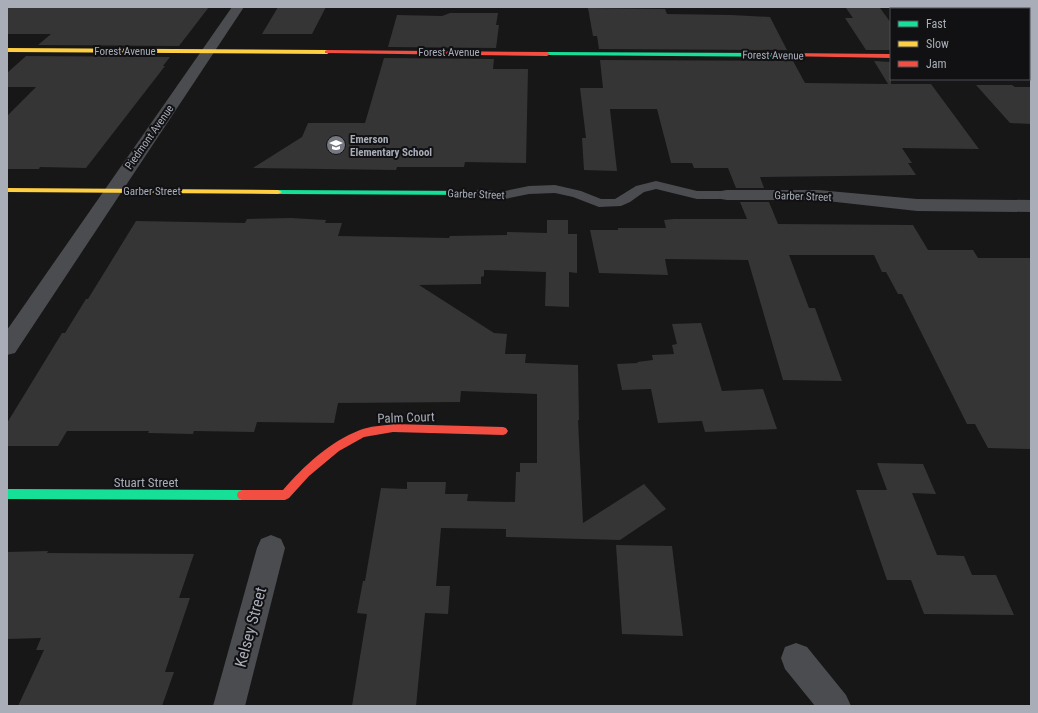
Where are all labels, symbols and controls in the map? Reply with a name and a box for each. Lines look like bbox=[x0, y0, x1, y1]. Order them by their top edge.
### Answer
legend bbox=[890, 8, 1030, 80]
text: Fast bbox=[926, 17, 947, 31]
text: Slow bbox=[926, 37, 949, 51]
street label: Forest Avenue bbox=[94, 45, 156, 58]
street label: Forest Avenue bbox=[418, 46, 480, 59]
street label: Forest Avenue bbox=[742, 48, 804, 63]
text: Jam bbox=[926, 57, 947, 71]
street label: Piedmont Avenue bbox=[122, 103, 176, 172]
place label: Emerson Elementary School bbox=[350, 133, 432, 159]
school or university icon: Emerson Elementary School bbox=[325, 134, 347, 156]
street label: Garber Street bbox=[123, 185, 181, 198]
street label: Garber Street bbox=[447, 187, 505, 202]
street label: Garber Street bbox=[774, 189, 832, 204]
street label: Palm Court bbox=[377, 409, 435, 426]
street label: Stuart Street bbox=[114, 475, 178, 490]
street label: Kelsey Street bbox=[231, 585, 270, 669]

